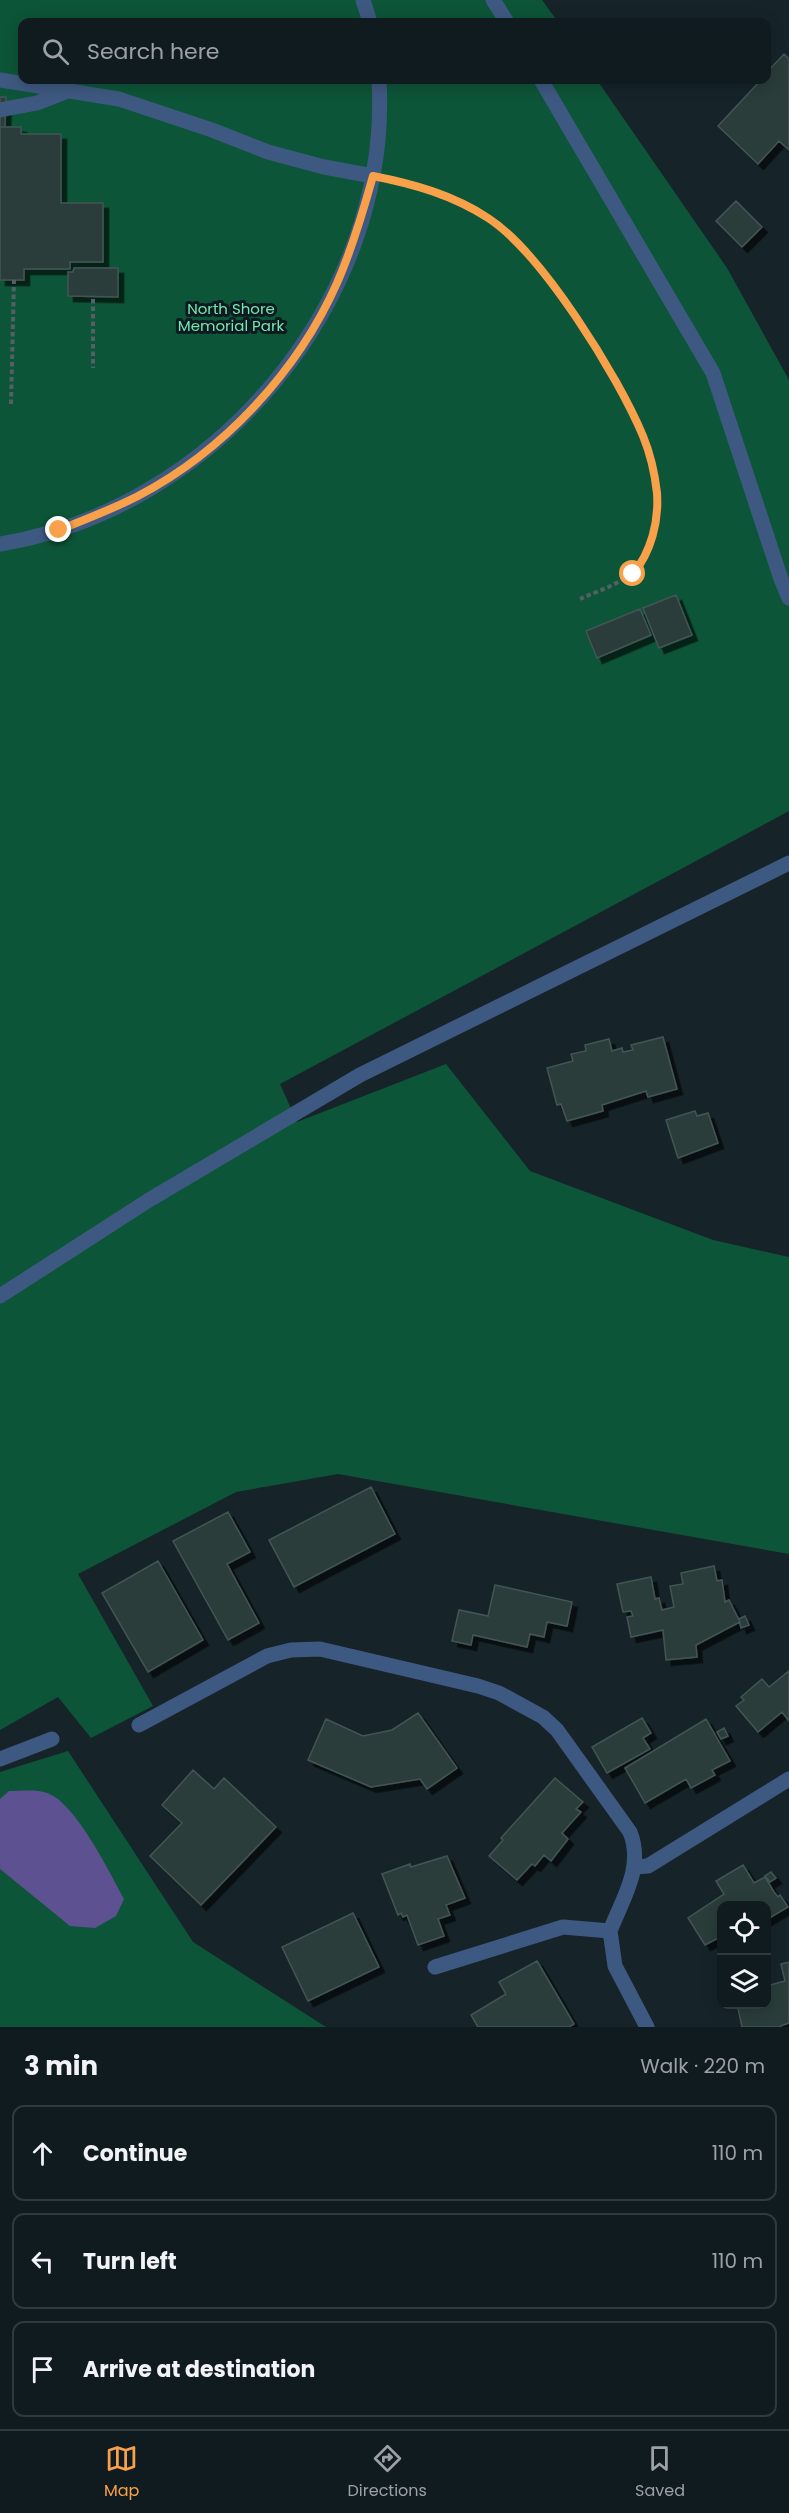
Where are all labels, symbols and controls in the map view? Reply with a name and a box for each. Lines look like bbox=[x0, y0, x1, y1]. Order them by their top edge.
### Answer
search box bbox=[18, 18, 771, 84]
icon: search bbox=[39, 35, 72, 68]
text: Search here bbox=[87, 36, 220, 67]
park label: North Shore Memorial Park bbox=[178, 298, 285, 336]
route end bbox=[45, 516, 71, 542]
route start bbox=[619, 560, 645, 586]
map controls bbox=[717, 1901, 771, 2009]
button: locate bbox=[717, 1901, 771, 1955]
button: layers bbox=[717, 1955, 771, 2009]
text: 3 min bbox=[24, 2048, 98, 2084]
text: Walk · 220 m bbox=[640, 2052, 765, 2080]
icon: ahead bbox=[26, 2137, 59, 2170]
text: Continue bbox=[83, 2138, 187, 2169]
text: 110 m bbox=[712, 2139, 763, 2167]
icon: left bbox=[26, 2245, 59, 2278]
text: Turn left bbox=[83, 2246, 177, 2277]
text: 110 m bbox=[712, 2247, 763, 2275]
icon: arrive bbox=[26, 2353, 59, 2386]
text: Arrive at destination bbox=[83, 2354, 315, 2385]
tab: Map bbox=[104, 2442, 139, 2503]
tab: Directions bbox=[348, 2442, 427, 2503]
tab: Saved bbox=[635, 2442, 685, 2503]

